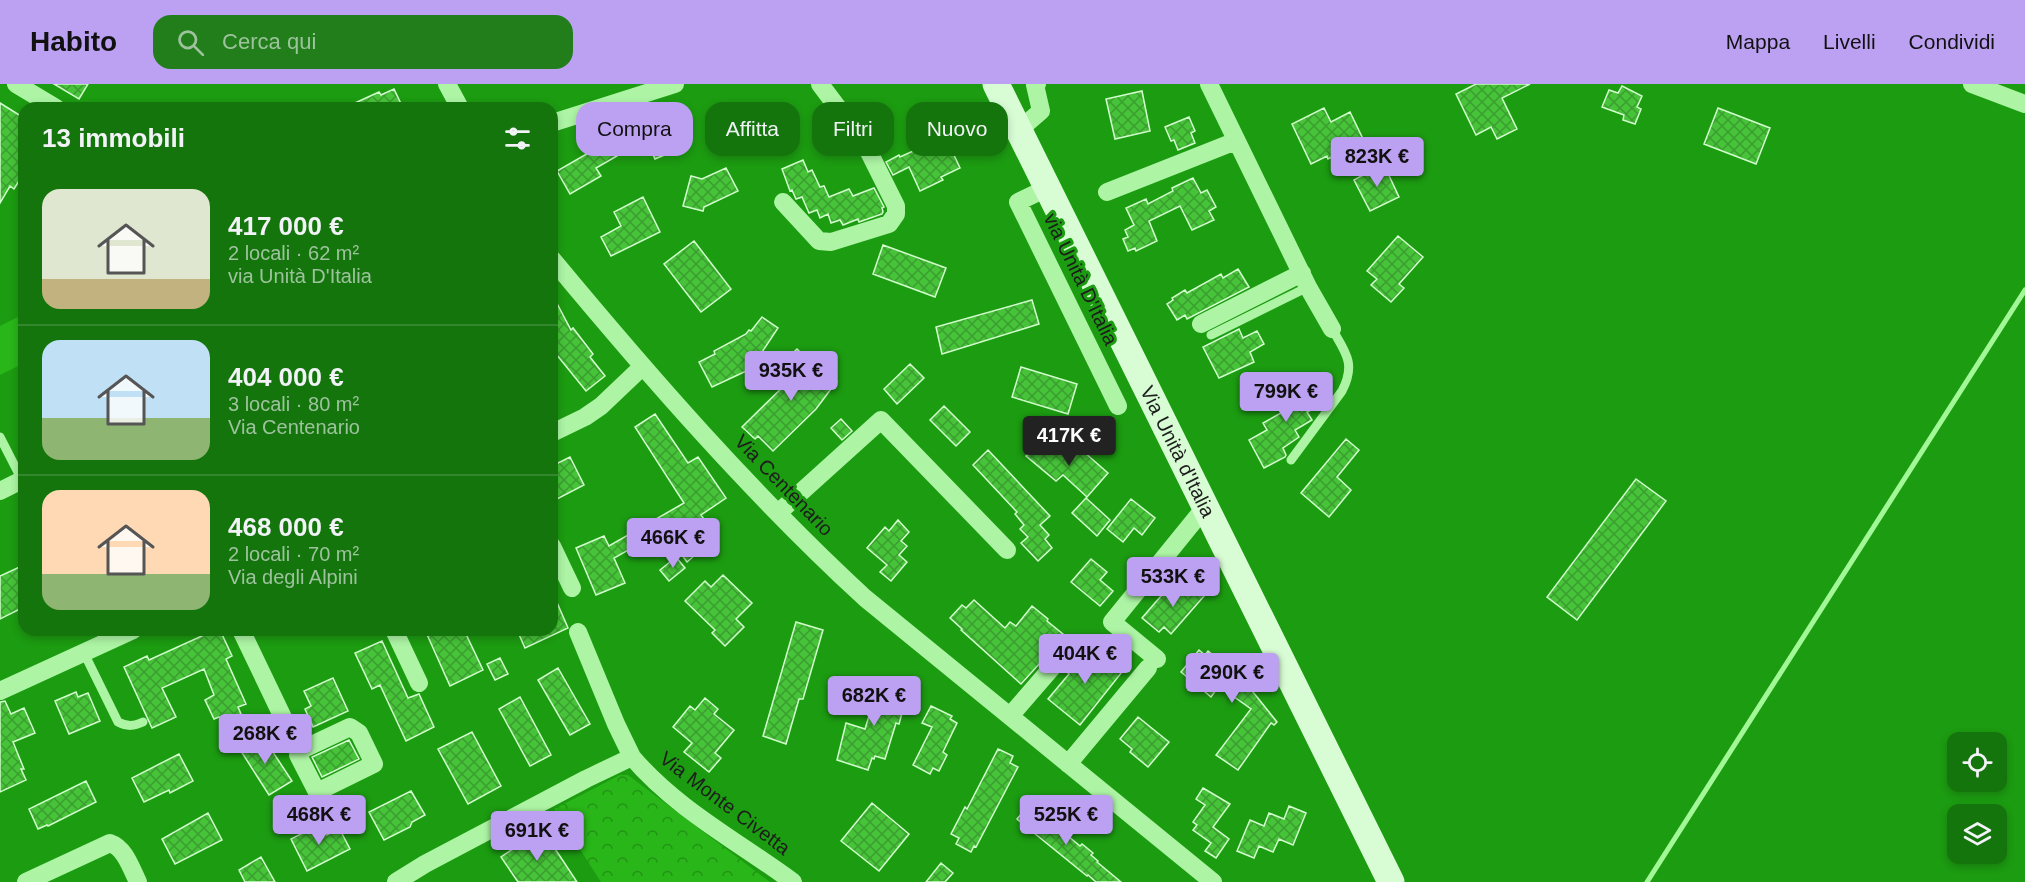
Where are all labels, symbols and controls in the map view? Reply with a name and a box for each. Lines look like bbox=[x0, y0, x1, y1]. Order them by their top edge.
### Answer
search box bbox=[153, 15, 573, 69]
text: Habito bbox=[30, 26, 117, 57]
icon: search bbox=[174, 26, 207, 59]
text: Cerca qui bbox=[222, 29, 316, 54]
text: Mappa bbox=[1726, 30, 1790, 53]
text: Livelli bbox=[1823, 30, 1876, 53]
text: Condividi bbox=[1909, 30, 1995, 53]
chip: Compra bbox=[576, 102, 693, 156]
chip: Affitta bbox=[705, 102, 800, 156]
chip: Filtri bbox=[812, 102, 894, 156]
chip: Nuovo bbox=[906, 102, 1008, 156]
icon: filters bbox=[501, 122, 534, 155]
text: 13 immobili bbox=[42, 123, 185, 153]
pin: 823K € bbox=[1328, 137, 1426, 188]
text: 823K € bbox=[1345, 145, 1409, 167]
street label: via Unità D'Italia bbox=[1040, 210, 1123, 349]
text: 417 000 € bbox=[228, 211, 344, 241]
icon: home bbox=[90, 213, 162, 285]
text: 2 locali · 62 m² bbox=[228, 242, 359, 264]
text: via Unità D'Italia bbox=[228, 265, 372, 287]
pin: 935K € bbox=[742, 351, 840, 402]
text: 935K € bbox=[759, 359, 823, 381]
text: 404 000 € bbox=[228, 362, 344, 392]
icon: home bbox=[90, 364, 162, 436]
pin: 799K € bbox=[1237, 372, 1335, 423]
text: 799K € bbox=[1254, 380, 1318, 402]
street label: Via Unità d'Italia bbox=[1136, 382, 1220, 521]
text: 3 locali · 80 m² bbox=[228, 393, 359, 415]
text: Via Centenario bbox=[228, 416, 360, 438]
pin: 417K € bbox=[1020, 416, 1118, 467]
text: 417K € bbox=[1037, 424, 1101, 446]
street label: Via Centenario bbox=[730, 430, 838, 540]
text: 468 000 € bbox=[228, 512, 344, 542]
icon: home bbox=[90, 514, 162, 586]
pin: 466K € bbox=[624, 518, 722, 569]
text: 466K € bbox=[641, 526, 705, 548]
text: 2 locali · 70 m² bbox=[228, 543, 359, 565]
pin: 533K € bbox=[1124, 557, 1222, 608]
text: 533K € bbox=[1141, 565, 1205, 587]
text: Via degli Alpini bbox=[228, 566, 358, 588]
pin: 404K € bbox=[1036, 634, 1134, 685]
text: 404K € bbox=[1053, 642, 1117, 664]
pin: 290K € bbox=[1183, 653, 1281, 704]
text: 290K € bbox=[1200, 661, 1264, 683]
pin: 682K € bbox=[825, 676, 923, 727]
text: 682K € bbox=[842, 684, 906, 706]
pin: 268K € bbox=[216, 714, 314, 765]
text: 268K € bbox=[233, 722, 297, 744]
map controls bbox=[1947, 732, 2007, 864]
button: locate bbox=[1947, 732, 2007, 792]
street label: Via Monte Civetta bbox=[655, 747, 795, 860]
pin: 468K € bbox=[270, 795, 368, 846]
pin: 525K € bbox=[1017, 795, 1115, 846]
text: 468K € bbox=[287, 803, 351, 825]
text: 525K € bbox=[1034, 803, 1098, 825]
button: layers bbox=[1947, 804, 2007, 864]
pin: 691K € bbox=[488, 811, 586, 862]
text: 691K € bbox=[505, 819, 569, 841]

